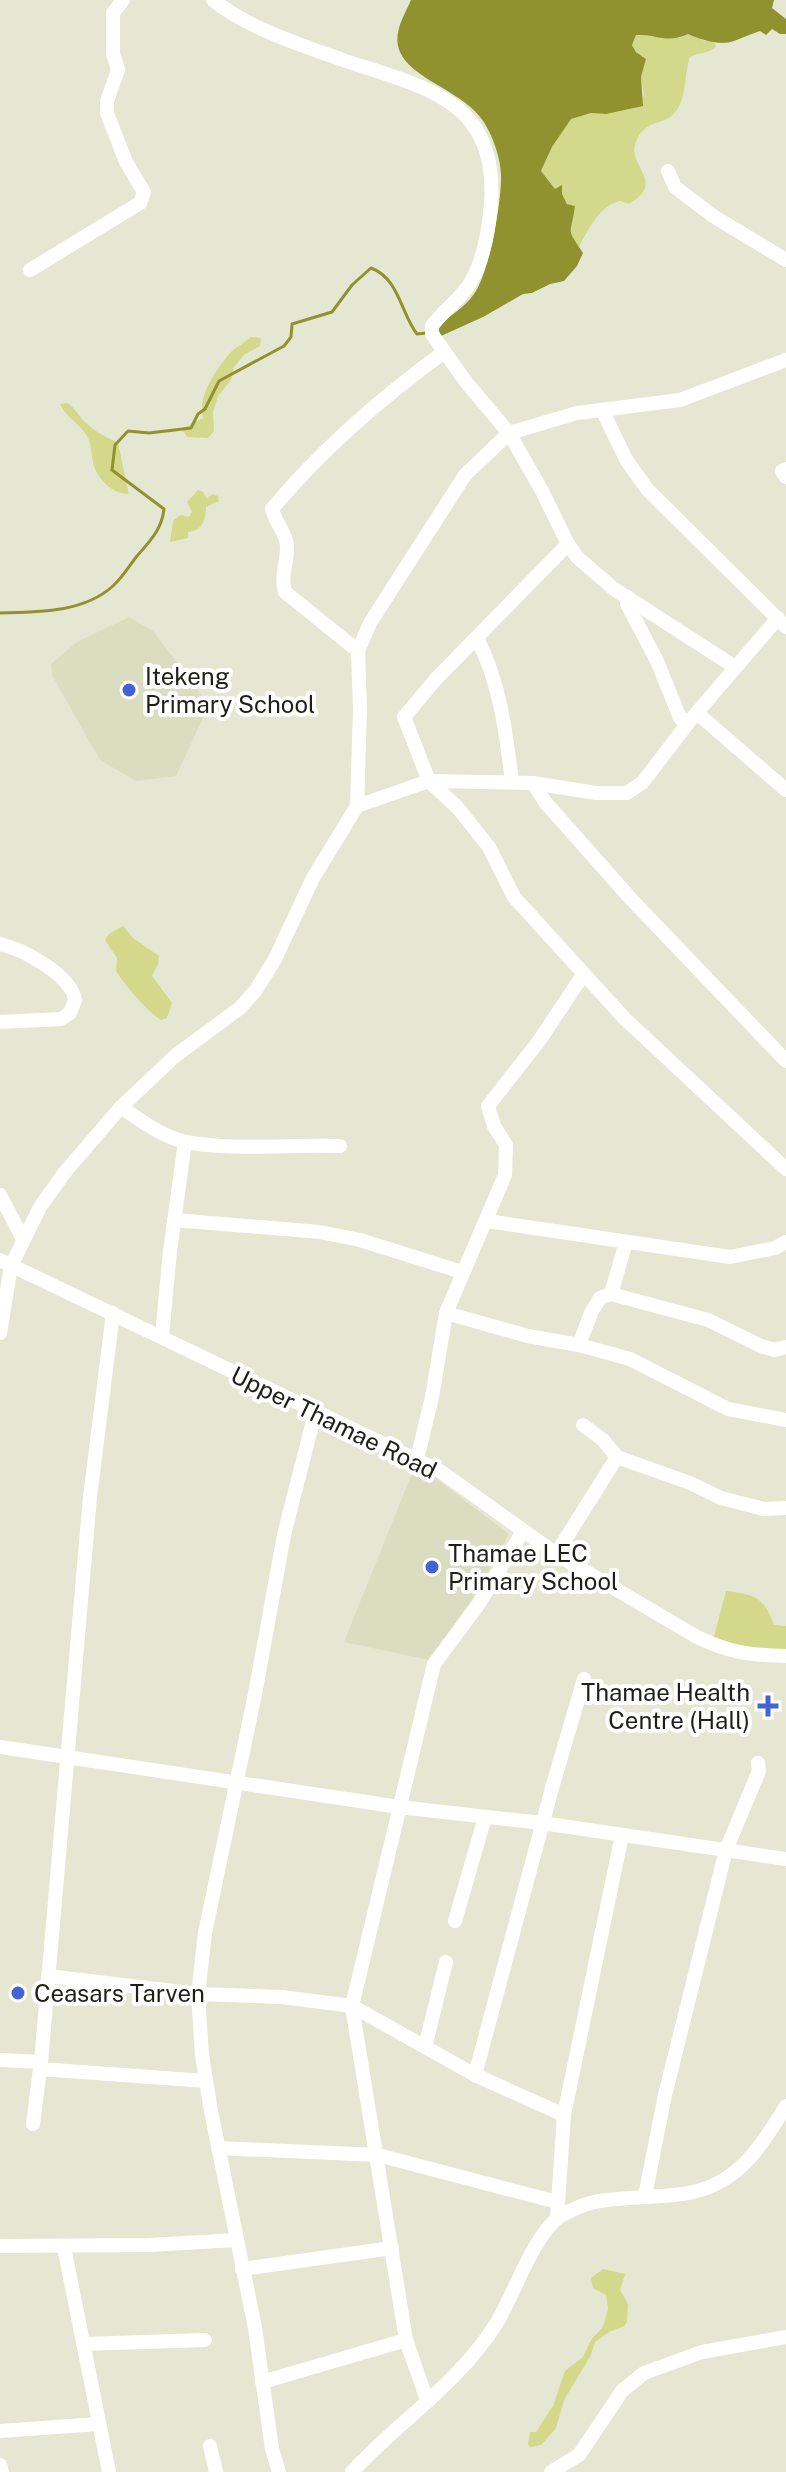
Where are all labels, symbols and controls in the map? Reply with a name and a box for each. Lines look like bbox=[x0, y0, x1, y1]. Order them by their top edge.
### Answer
place label: Itekeng Primary School bbox=[145, 662, 315, 718]
marker: Itekeng Primary School bbox=[120, 681, 138, 699]
street label: Upper Thamae Road bbox=[226, 1360, 442, 1484]
place label: Thamae LEC Primary School bbox=[448, 1539, 618, 1595]
marker: Thamae LEC Primary School bbox=[423, 1558, 441, 1576]
place label: Thamae Health Centre (Hall) bbox=[581, 1678, 750, 1734]
marker: Thamae Health Centre (Hall) bbox=[757, 1695, 779, 1717]
place label: Ceasars Tarven bbox=[34, 1979, 205, 2007]
marker: Ceasars Tarven bbox=[9, 1984, 27, 2002]

